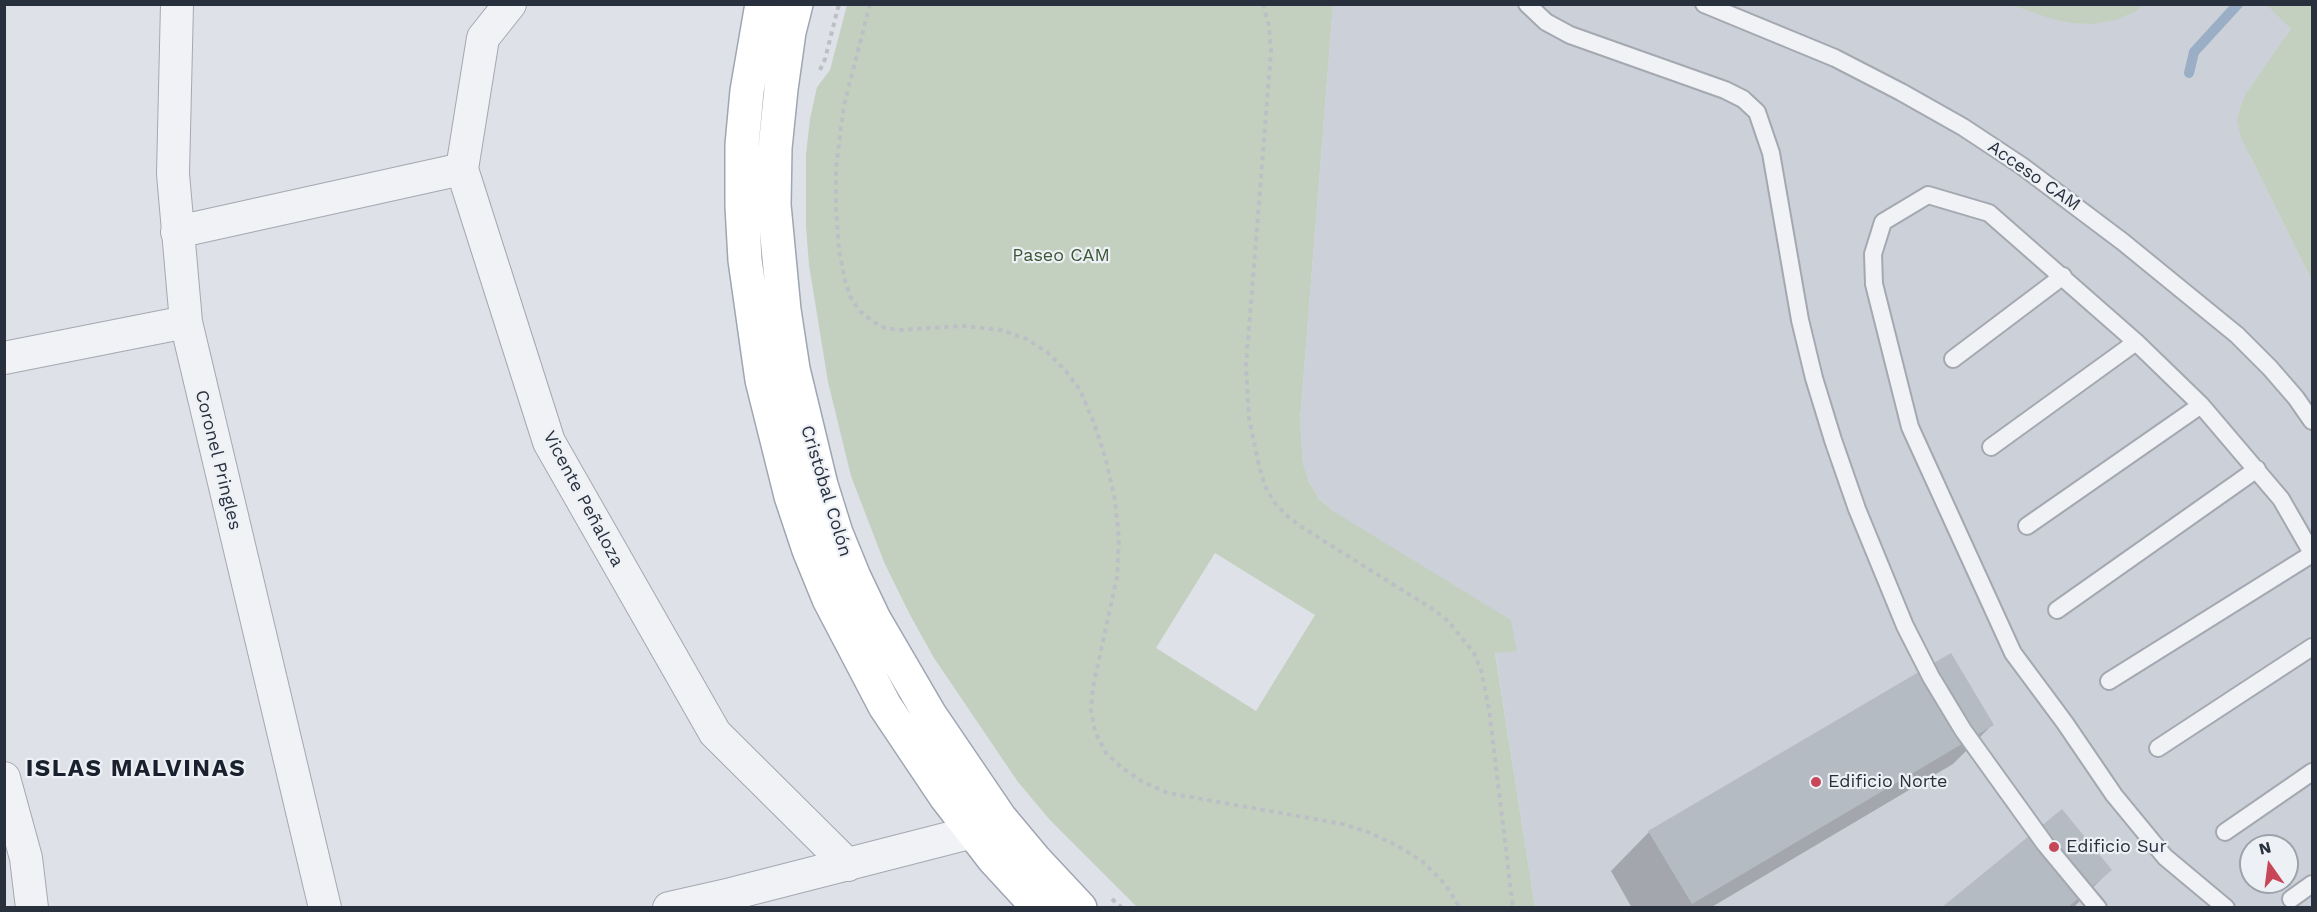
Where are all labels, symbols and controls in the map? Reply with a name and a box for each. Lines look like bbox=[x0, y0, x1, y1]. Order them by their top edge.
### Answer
street label: Acceso CAM bbox=[1983, 136, 2085, 216]
park label: Paseo CAM bbox=[1012, 245, 1110, 267]
street label: Coronel Pringles bbox=[190, 388, 246, 532]
street label: Cristóbal Colón bbox=[796, 423, 856, 559]
street label: Vicente Peñaloza bbox=[538, 427, 628, 571]
district label: ISLAS MALVINAS bbox=[26, 755, 246, 783]
place label: Edificio Norte bbox=[1828, 771, 1947, 793]
marker: Edificio Norte bbox=[1809, 775, 1823, 789]
north arrow bbox=[2239, 834, 2299, 894]
place label: Edificio Sur bbox=[2066, 836, 2167, 858]
text: N bbox=[2257, 837, 2273, 859]
marker: Edificio Sur bbox=[2047, 840, 2061, 854]

